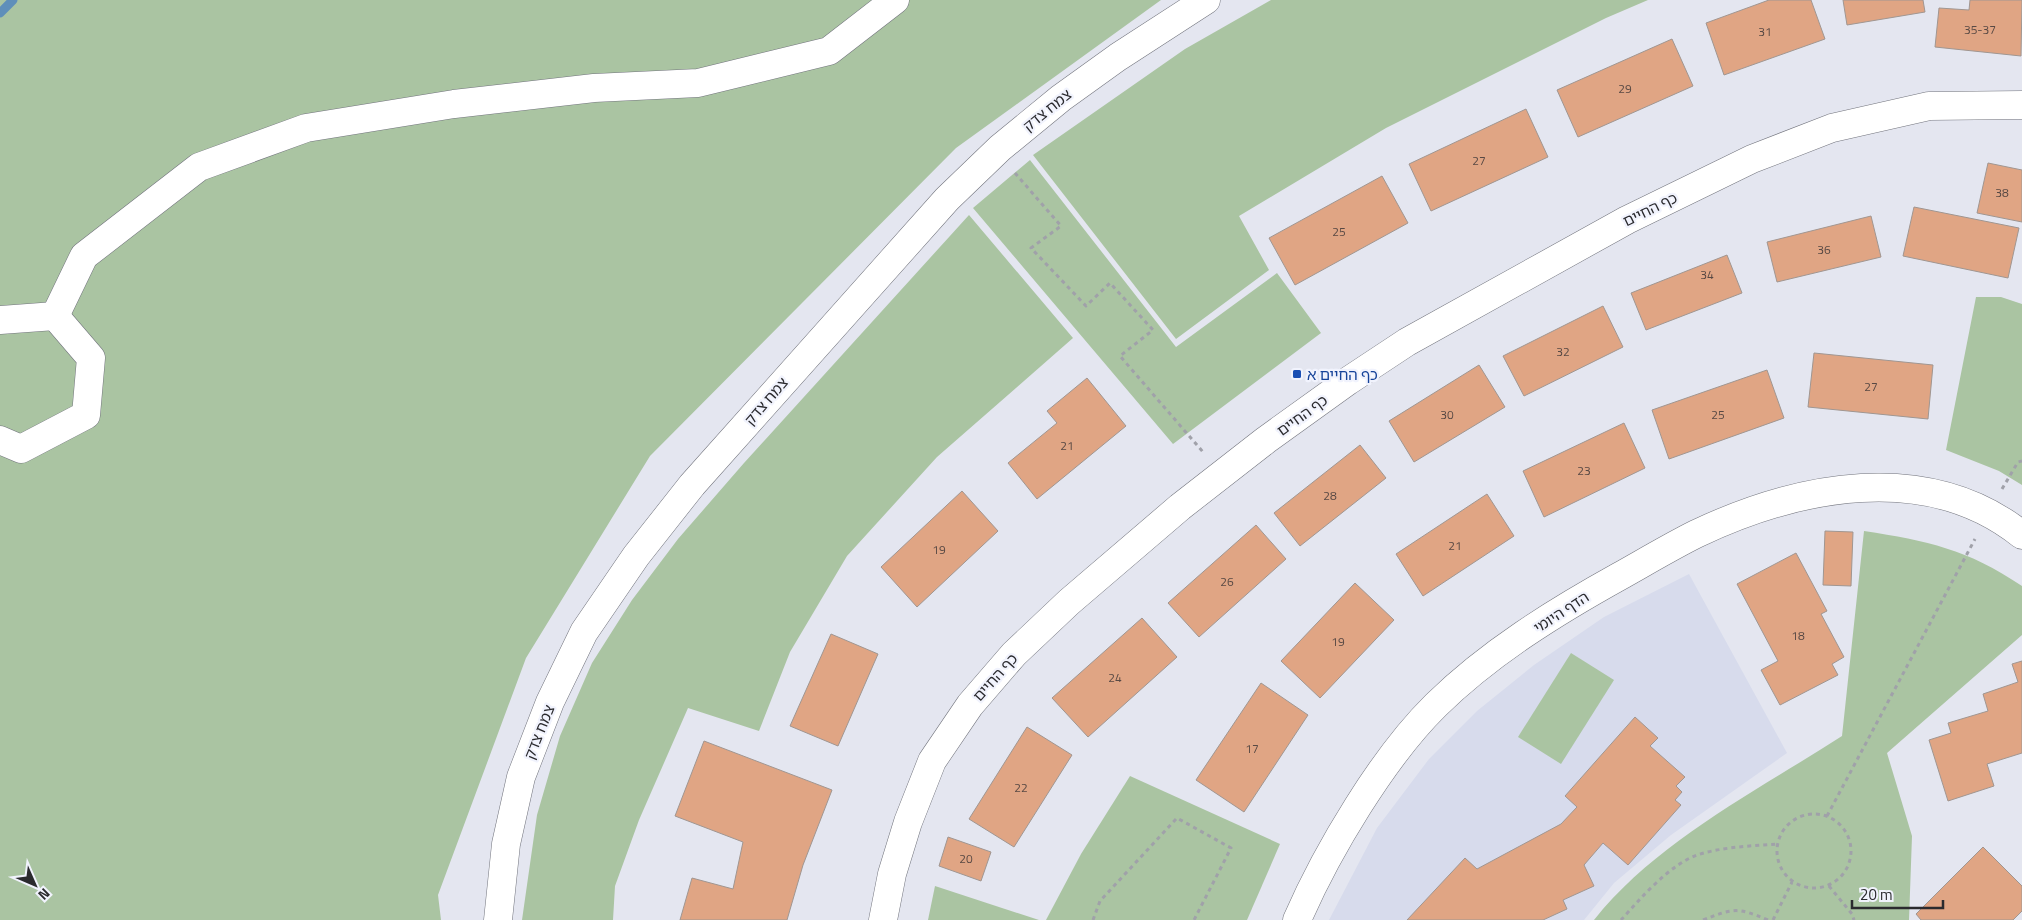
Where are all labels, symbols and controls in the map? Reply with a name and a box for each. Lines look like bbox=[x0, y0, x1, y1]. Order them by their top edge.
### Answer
house number: 35-37 bbox=[1964, 20, 1996, 39]
house number: 31 bbox=[1758, 22, 1772, 41]
house number: 29 bbox=[1618, 79, 1632, 98]
street label: צמח צדק bbox=[1018, 83, 1076, 137]
house number: 27 bbox=[1472, 151, 1486, 170]
house number: 38 bbox=[1995, 183, 2009, 202]
street label: כף החיים bbox=[1619, 186, 1681, 232]
house number: 25 bbox=[1332, 222, 1346, 241]
house number: 36 bbox=[1817, 240, 1831, 259]
house number: 34 bbox=[1700, 265, 1714, 284]
house number: 32 bbox=[1556, 342, 1570, 361]
place label: כף החיים א bbox=[1307, 363, 1378, 386]
marker: כף החיים א bbox=[1291, 368, 1303, 380]
street label: צמח צדק bbox=[739, 372, 793, 430]
house number: 27 bbox=[1864, 377, 1878, 396]
street label: כף החיים bbox=[1272, 389, 1332, 441]
house number: 30 bbox=[1440, 405, 1454, 424]
house number: 25 bbox=[1711, 405, 1725, 424]
house number: 21 bbox=[1060, 436, 1074, 455]
house number: 23 bbox=[1577, 461, 1591, 480]
house number: 28 bbox=[1323, 486, 1337, 505]
house number: 21 bbox=[1448, 536, 1462, 555]
house number: 19 bbox=[932, 540, 946, 559]
house number: 26 bbox=[1220, 572, 1234, 591]
street label: הדף היומי bbox=[1529, 585, 1593, 639]
house number: 18 bbox=[1791, 626, 1805, 645]
house number: 19 bbox=[1331, 632, 1345, 651]
street label: כף החיים bbox=[967, 648, 1023, 706]
house number: 24 bbox=[1108, 668, 1122, 687]
street label: צמח צדק bbox=[518, 701, 560, 763]
house number: 17 bbox=[1245, 739, 1259, 758]
house number: 22 bbox=[1014, 778, 1028, 797]
house number: 20 bbox=[959, 849, 973, 868]
north arrow bbox=[10, 860, 60, 910]
scale bar bbox=[1852, 878, 1943, 910]
text: 20 m bbox=[1860, 883, 1893, 906]
text: N bbox=[34, 884, 55, 905]

